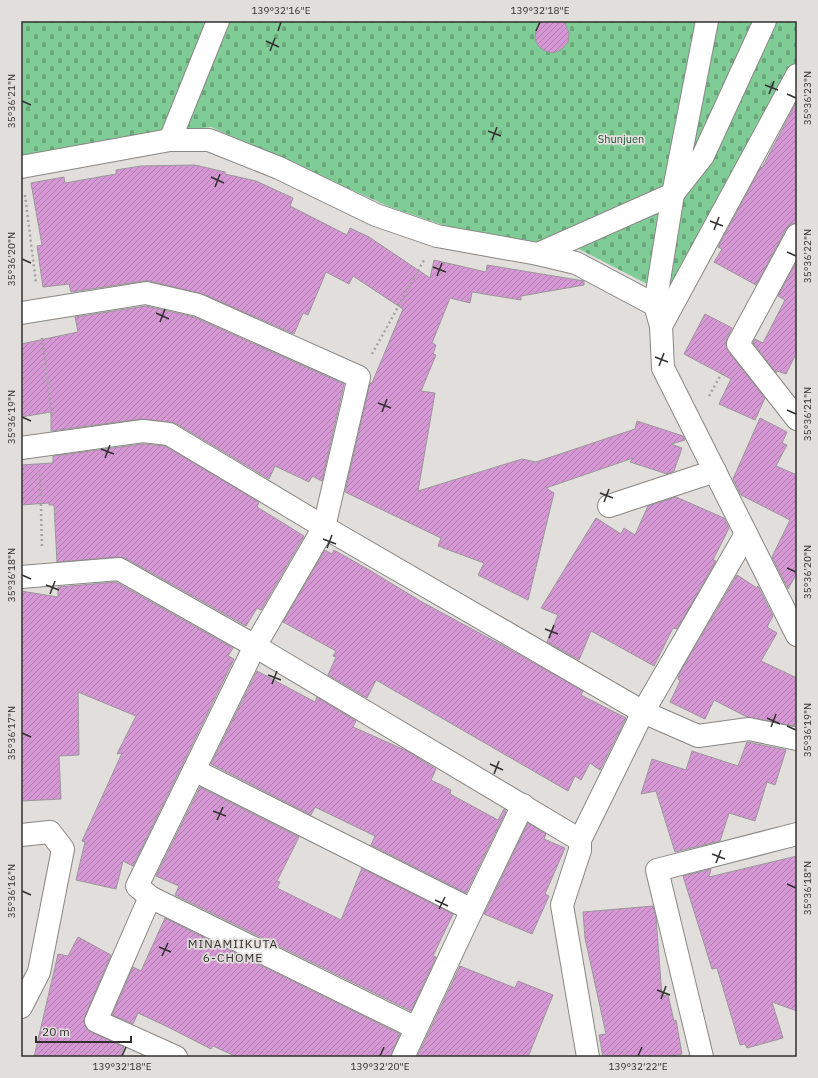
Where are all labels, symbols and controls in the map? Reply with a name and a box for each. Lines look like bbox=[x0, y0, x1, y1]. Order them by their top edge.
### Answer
text: 139°32'16"E bbox=[251, 4, 311, 17]
text: 139°32'18"E bbox=[510, 4, 570, 17]
text: 35°36'23"N bbox=[801, 71, 814, 125]
text: 35°36'21"N bbox=[5, 74, 18, 128]
park label: Shunjuen bbox=[598, 132, 644, 146]
text: 35°36'22"N bbox=[801, 229, 814, 283]
text: 35°36'20"N bbox=[5, 232, 18, 286]
text: 35°36'21"N bbox=[801, 387, 814, 441]
text: 35°36'19"N bbox=[5, 390, 18, 444]
text: 35°36'20"N bbox=[801, 545, 814, 599]
text: 35°36'18"N bbox=[5, 548, 18, 602]
text: 35°36'19"N bbox=[801, 703, 814, 757]
text: 35°36'17"N bbox=[5, 706, 18, 760]
text: 35°36'18"N bbox=[801, 861, 814, 915]
text: 35°36'16"N bbox=[5, 864, 18, 918]
district label: MINAMIIKUTA 6-CHOME bbox=[188, 936, 278, 965]
scale bar bbox=[36, 1018, 131, 1044]
text: 20 m bbox=[42, 1024, 70, 1039]
text: 139°32'18"E bbox=[92, 1060, 152, 1073]
text: 139°32'20"E bbox=[350, 1060, 410, 1073]
text: 139°32'22"E bbox=[608, 1060, 668, 1073]

